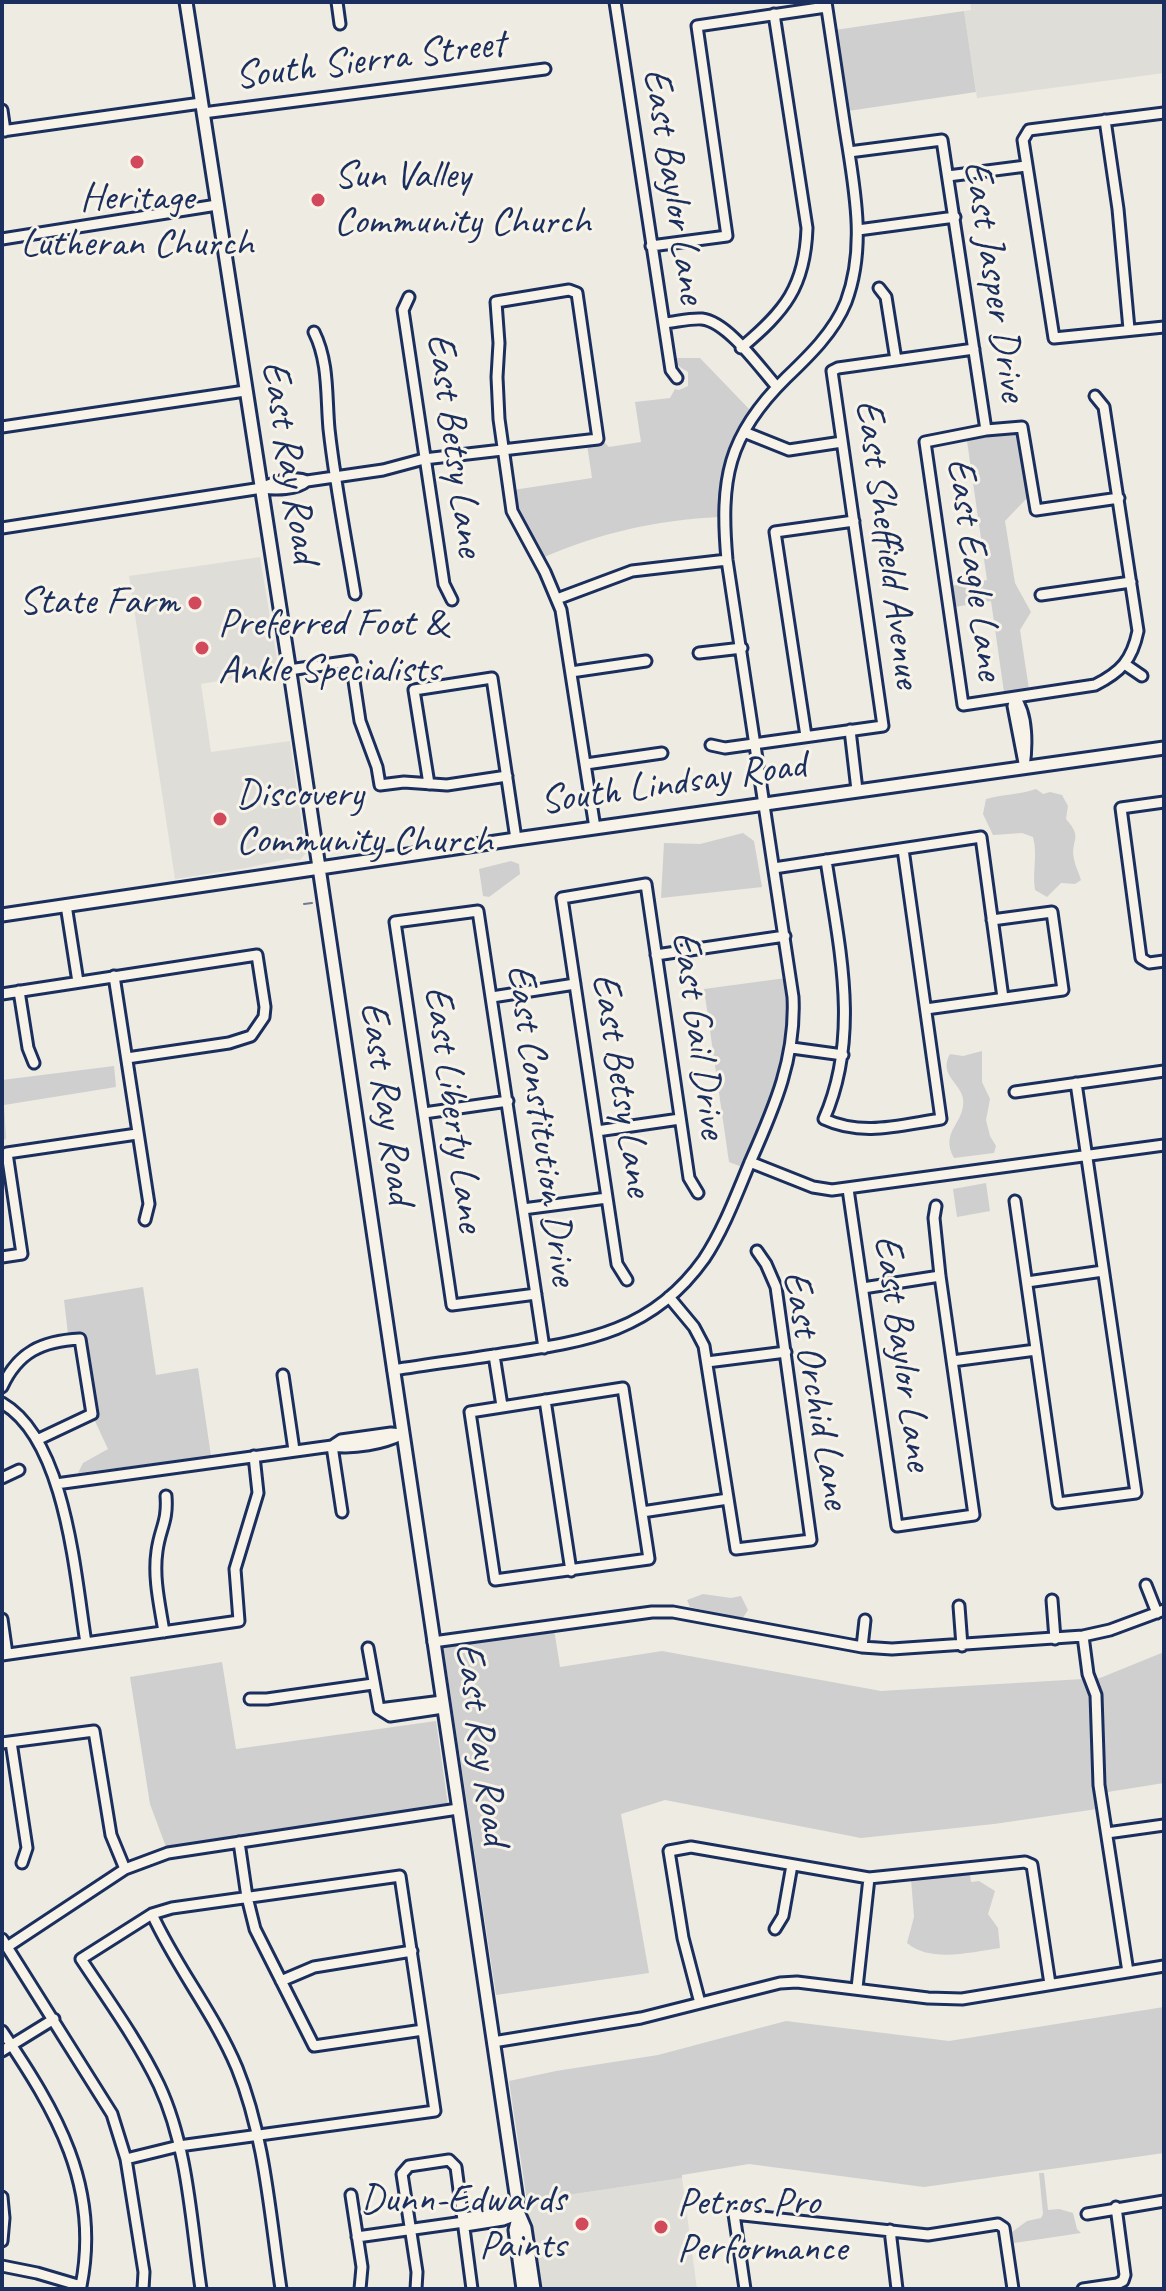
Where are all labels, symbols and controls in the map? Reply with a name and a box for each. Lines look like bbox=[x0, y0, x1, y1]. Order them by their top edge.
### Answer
street label: South Sierra Street bbox=[232, 21, 508, 101]
street label: East Baylor Lane bbox=[631, 65, 715, 307]
marker: Heritage Lutheran Church bbox=[128, 153, 146, 171]
place label: Sun Valley Community Church bbox=[334, 153, 591, 247]
street label: East Jasper Drive bbox=[951, 158, 1037, 404]
place label: Heritage Lutheran Church bbox=[20, 175, 254, 269]
marker: Sun Valley Community Church bbox=[309, 191, 327, 209]
street label: East Betsy Lane bbox=[415, 330, 493, 560]
street label: East Ray Road bbox=[249, 358, 329, 566]
street label: East Sheffield Avenue bbox=[843, 397, 931, 691]
street label: East Eagle Lane bbox=[935, 455, 1013, 683]
place label: State Farm bbox=[19, 579, 179, 627]
marker: State Farm bbox=[186, 594, 204, 612]
place label: Preferred Foot & Ankle Specialists bbox=[218, 601, 447, 695]
marker: Preferred Foot & Ankle Specialists bbox=[193, 639, 211, 657]
street label: South Lindsay Road bbox=[537, 742, 809, 826]
place label: Discovery Community Church bbox=[236, 772, 493, 866]
marker: Discovery Community Church bbox=[211, 810, 229, 828]
street label: East Gail Drive bbox=[660, 929, 736, 1141]
street label: East Constitution Drive bbox=[495, 962, 587, 1288]
street label: East Betsy Lane bbox=[580, 970, 662, 1200]
street label: East Liberty Lane bbox=[412, 983, 494, 1235]
street label: East Ray Road bbox=[348, 999, 424, 1207]
street label: East Baylor Lane bbox=[862, 1232, 942, 1474]
street label: East Orchid Lane bbox=[771, 1268, 859, 1512]
street label: East Ray Road bbox=[443, 1640, 519, 1848]
place label: Dunn-Edwards Paints bbox=[360, 2177, 566, 2271]
place label: Petros Pro Performance bbox=[677, 2180, 847, 2274]
marker: Dunn-Edwards Paints bbox=[573, 2215, 591, 2233]
marker: Petros Pro Performance bbox=[652, 2218, 670, 2236]

